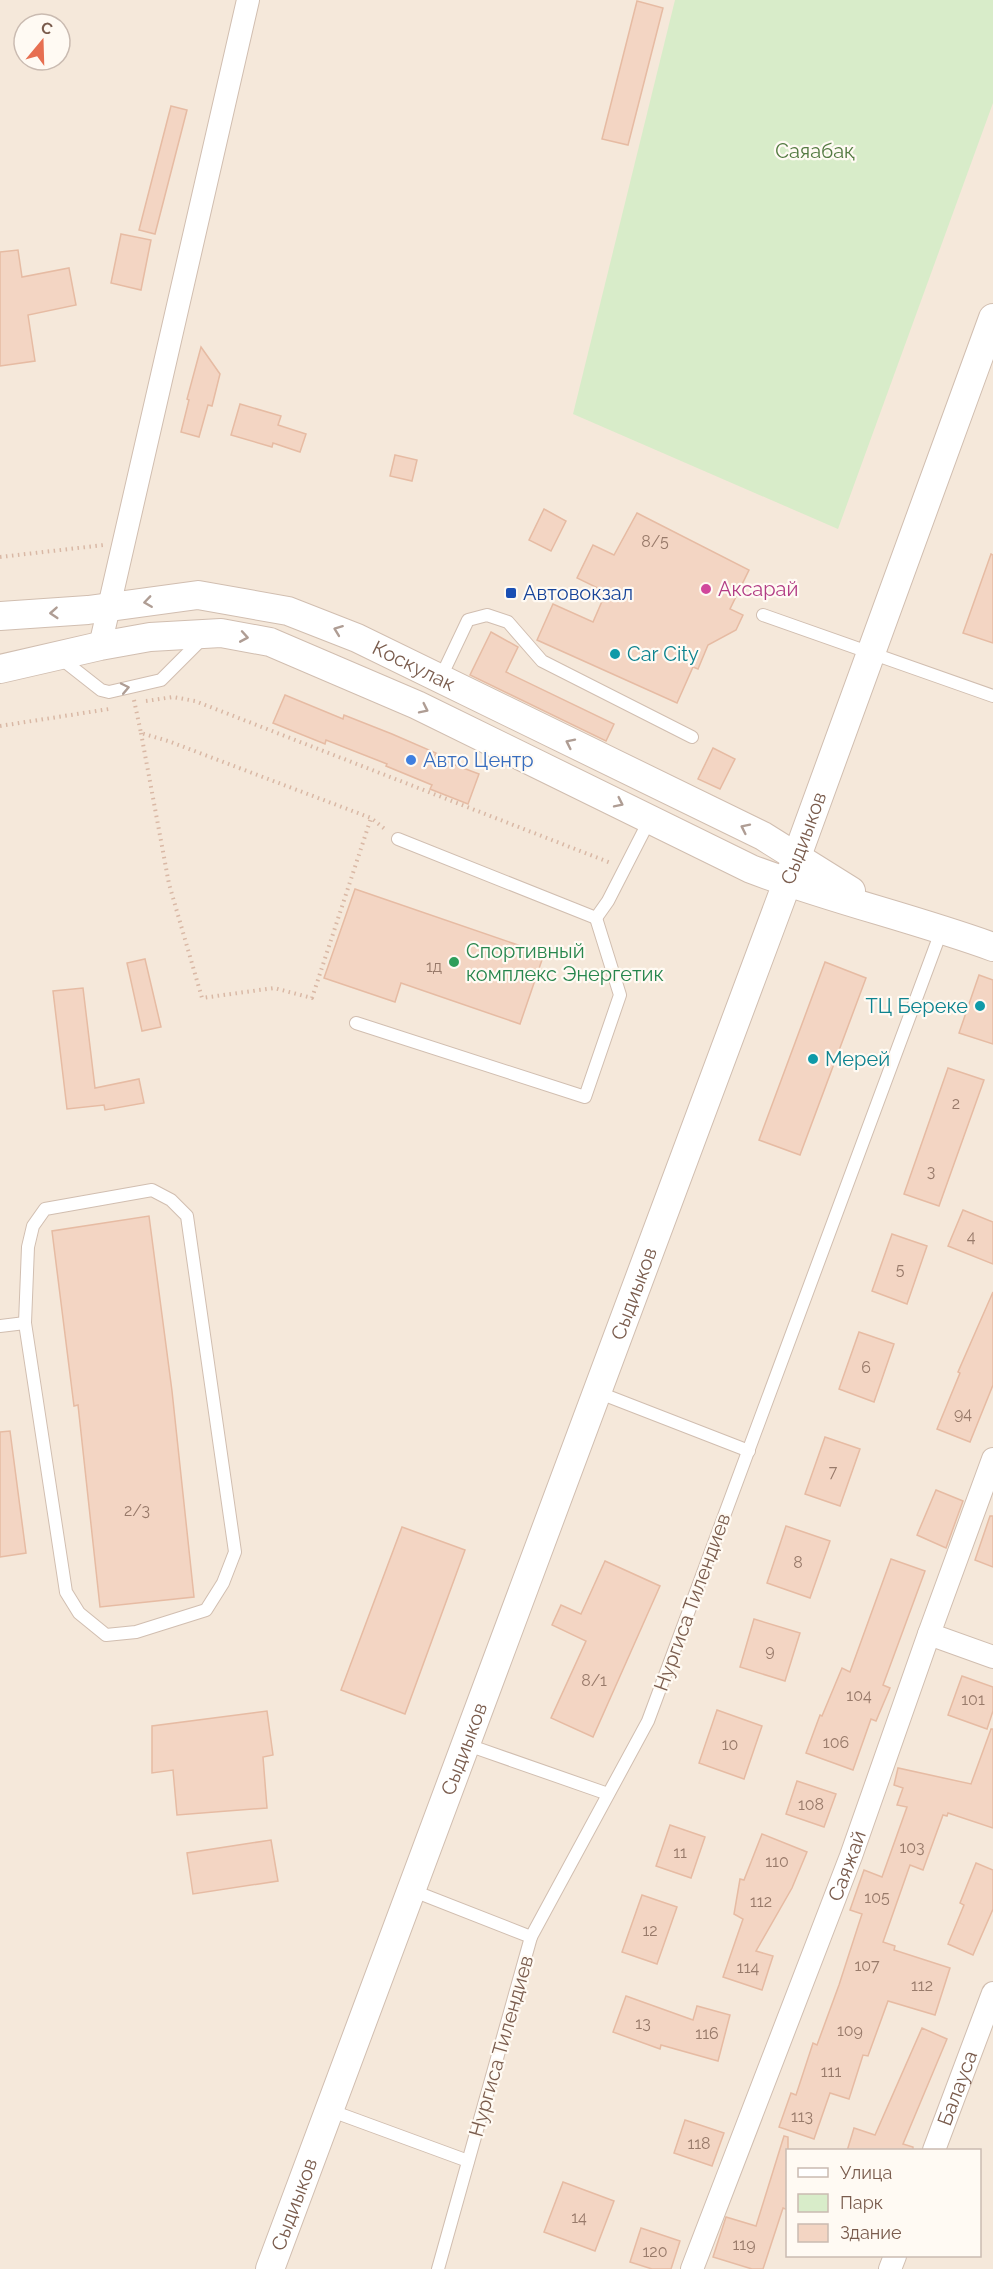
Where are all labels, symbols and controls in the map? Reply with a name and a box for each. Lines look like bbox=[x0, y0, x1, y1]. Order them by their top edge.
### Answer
north arrow bbox=[12, 12, 72, 72]
text: С bbox=[38, 18, 55, 39]
park label: Саяабақ bbox=[775, 139, 855, 163]
house number: 8/5 bbox=[641, 532, 669, 551]
place label: Аксарай bbox=[718, 577, 798, 601]
place label: Автовокзал bbox=[523, 581, 633, 605]
marker: Аксарай bbox=[699, 582, 713, 596]
marker: Автовокзал bbox=[504, 586, 518, 600]
one-way arrow bbox=[144, 595, 153, 608]
one-way arrow bbox=[50, 606, 59, 619]
one-way arrow bbox=[333, 625, 344, 638]
one-way arrow bbox=[238, 630, 248, 643]
street label: Коскулак bbox=[369, 635, 459, 696]
place label: Car City bbox=[627, 642, 699, 666]
marker: Car City bbox=[608, 647, 622, 661]
one-way arrow bbox=[120, 683, 130, 696]
one-way arrow bbox=[418, 701, 429, 713]
one-way arrow bbox=[565, 739, 576, 750]
place label: Авто Центр bbox=[423, 748, 534, 772]
marker: Авто Центр bbox=[404, 753, 418, 767]
street label: Сыдиыков bbox=[775, 789, 831, 888]
one-way arrow bbox=[612, 796, 623, 807]
one-way arrow bbox=[741, 824, 752, 836]
place label: Спортивный комплекс Энергетик bbox=[466, 939, 664, 986]
marker: Спортивный комплекс Энергетик bbox=[447, 955, 461, 969]
house number: 1д bbox=[426, 957, 442, 976]
place label: ТЦ Береке bbox=[866, 994, 968, 1018]
marker: ТЦ Береке bbox=[973, 999, 987, 1013]
place label: Мерей bbox=[825, 1047, 890, 1071]
marker: Мерей bbox=[806, 1052, 820, 1066]
house number: 2 bbox=[952, 1094, 960, 1113]
house number: 3 bbox=[927, 1162, 935, 1181]
house number: 4 bbox=[967, 1227, 976, 1246]
street label: Сыдиыков bbox=[606, 1244, 662, 1343]
house number: 5 bbox=[896, 1260, 905, 1279]
house number: 6 bbox=[861, 1358, 871, 1377]
house number: 94 bbox=[954, 1404, 972, 1423]
house number: 7 bbox=[829, 1462, 838, 1481]
house number: 2/3 bbox=[124, 1501, 150, 1520]
street label: Нургиса Тилендиев bbox=[649, 1510, 735, 1694]
house number: 8 bbox=[793, 1553, 803, 1572]
house number: 9 bbox=[765, 1641, 775, 1660]
house number: 8/1 bbox=[581, 1671, 607, 1690]
house number: 104 bbox=[846, 1686, 872, 1705]
house number: 101 bbox=[961, 1690, 985, 1709]
street label: Сыдиыков bbox=[436, 1699, 492, 1799]
house number: 106 bbox=[823, 1733, 849, 1752]
house number: 10 bbox=[722, 1735, 738, 1754]
house number: 108 bbox=[798, 1795, 824, 1814]
street label: Саяжай bbox=[823, 1827, 871, 1904]
house number: 103 bbox=[899, 1838, 925, 1857]
house number: 11 bbox=[673, 1843, 687, 1862]
house number: 110 bbox=[765, 1852, 789, 1871]
house number: 105 bbox=[864, 1888, 890, 1907]
house number: 112 bbox=[750, 1892, 772, 1911]
house number: 12 bbox=[642, 1921, 658, 1940]
street label: Нургиса Тилендиев bbox=[464, 1953, 538, 2139]
house number: 107 bbox=[854, 1956, 880, 1975]
house number: 114 bbox=[737, 1958, 759, 1977]
house number: 112 bbox=[911, 1976, 933, 1995]
house number: 13 bbox=[635, 2014, 651, 2033]
house number: 109 bbox=[837, 2021, 863, 2040]
house number: 116 bbox=[695, 2024, 719, 2043]
street label: Балауса bbox=[932, 2047, 982, 2129]
house number: 111 bbox=[821, 2062, 841, 2081]
house number: 113 bbox=[791, 2107, 813, 2126]
house number: 118 bbox=[687, 2134, 711, 2153]
legend bbox=[786, 2149, 981, 2257]
street label: Сыдиыков bbox=[266, 2155, 322, 2254]
text: Улица bbox=[840, 2162, 892, 2183]
text: Парк bbox=[840, 2192, 883, 2213]
house number: 14 bbox=[571, 2208, 587, 2227]
text: Здание bbox=[840, 2222, 902, 2243]
house number: 119 bbox=[732, 2235, 756, 2254]
house number: 120 bbox=[643, 2242, 667, 2261]

